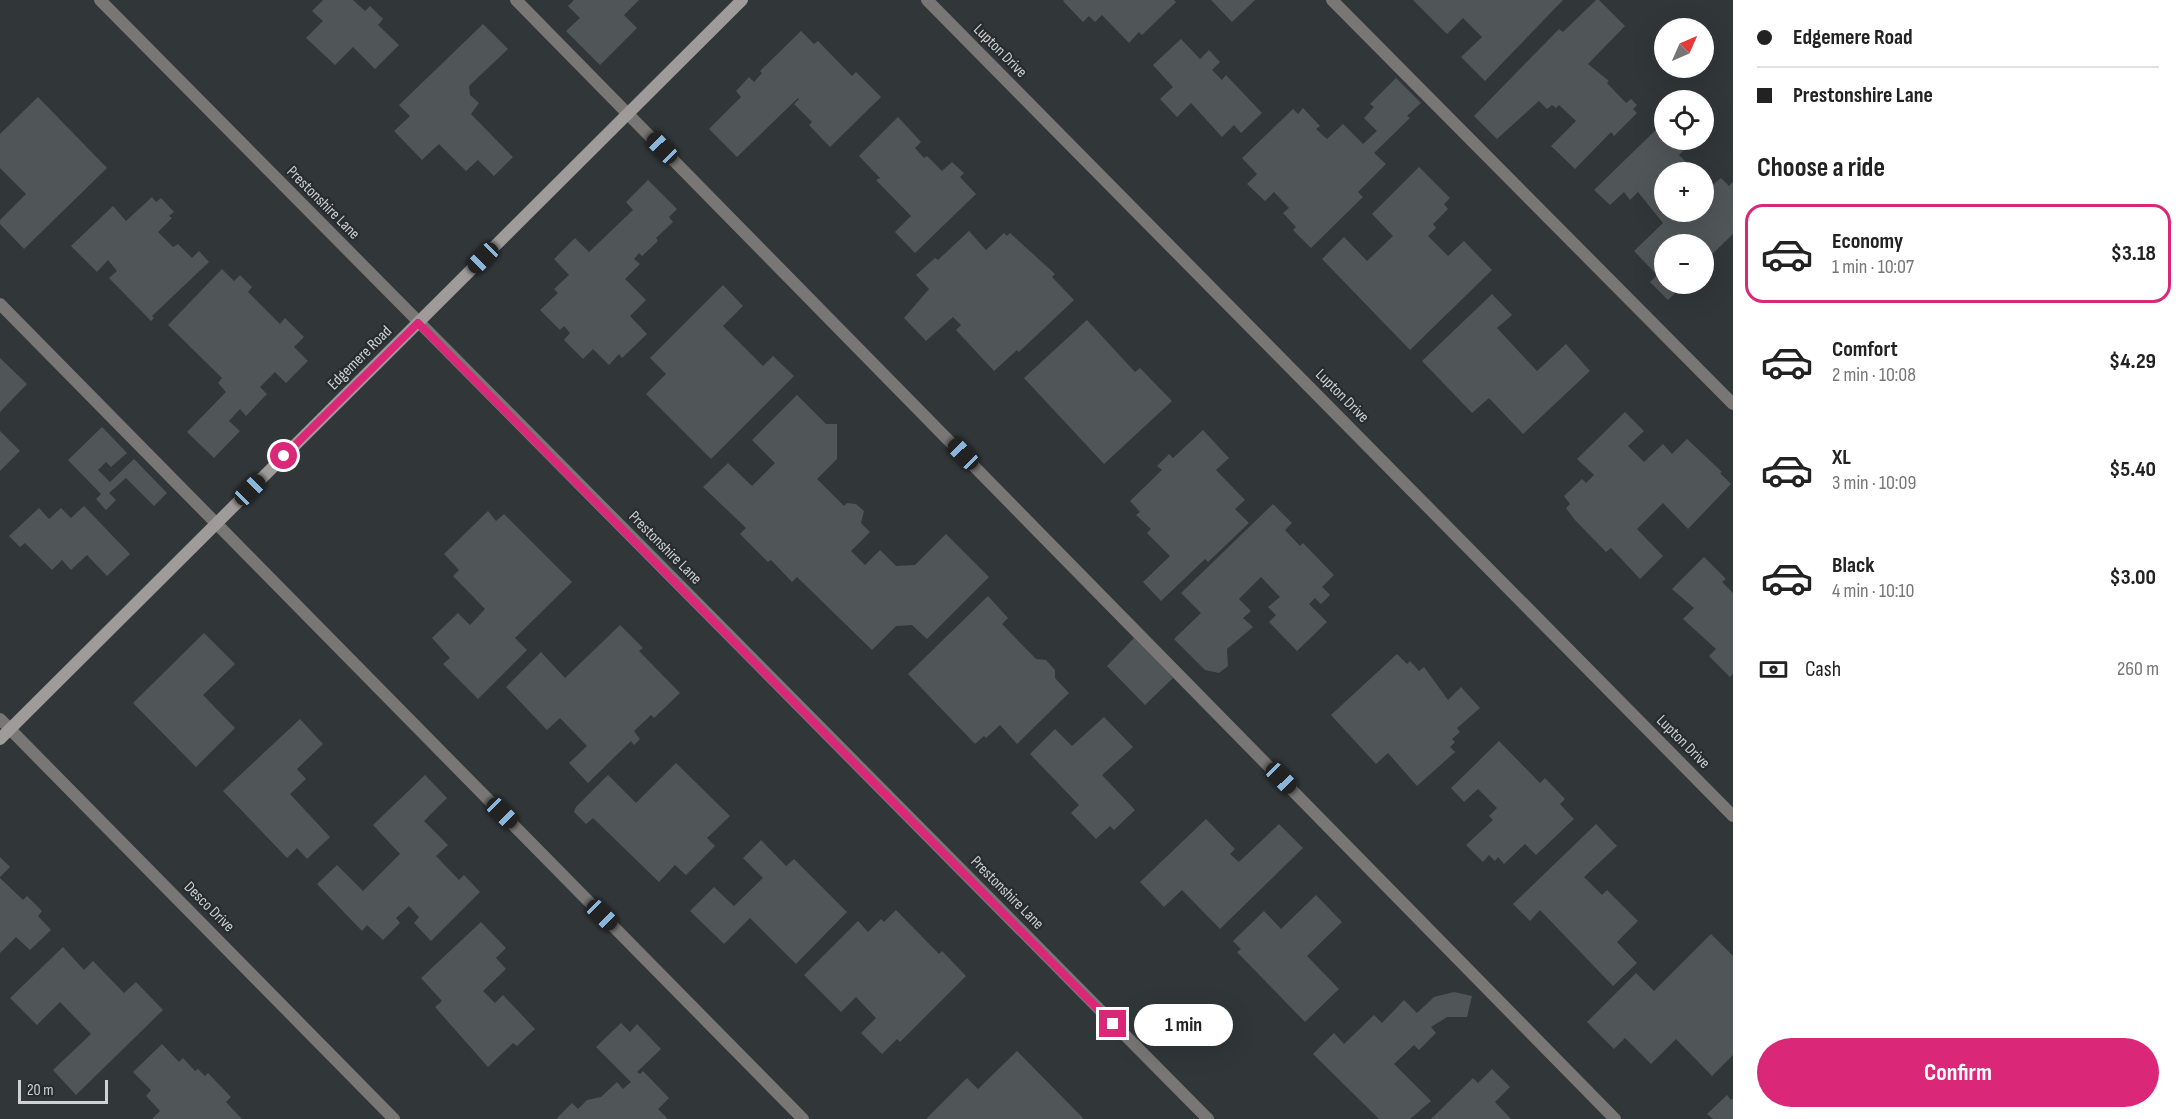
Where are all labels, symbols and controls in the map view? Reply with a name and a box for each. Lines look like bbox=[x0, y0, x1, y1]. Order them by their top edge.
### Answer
north arrow bbox=[1654, 18, 1714, 78]
map controls bbox=[1654, 18, 1714, 294]
street label: Lupton Drive bbox=[969, 20, 1031, 82]
text: Edgemere Road bbox=[1793, 24, 1913, 51]
text: Prestonshire Lane bbox=[1793, 82, 1933, 109]
button: locate bbox=[1654, 90, 1714, 150]
car bbox=[643, 129, 681, 167]
text: Choose a ride bbox=[1757, 152, 1885, 184]
street label: Prestonshire Lane bbox=[282, 162, 364, 244]
button: + bbox=[1654, 162, 1714, 222]
icon: car bbox=[1760, 227, 1814, 281]
text: Economy bbox=[1832, 228, 1903, 255]
button: − bbox=[1654, 234, 1714, 294]
car bbox=[464, 239, 502, 277]
text: $3.18 bbox=[2111, 240, 2156, 267]
text: 1 min · 10:07 bbox=[1832, 255, 1914, 279]
street label: Edgemere Road bbox=[324, 322, 396, 394]
icon: car bbox=[1760, 335, 1814, 389]
text: Comfort bbox=[1832, 336, 1898, 363]
text: $4.29 bbox=[2109, 348, 2156, 375]
text: 2 min · 10:08 bbox=[1832, 363, 1916, 387]
street label: Lupton Drive bbox=[1311, 365, 1373, 427]
car bbox=[944, 435, 982, 473]
route start bbox=[270, 442, 297, 469]
icon: car bbox=[1760, 443, 1814, 497]
text: XL bbox=[1832, 444, 1851, 471]
text: $5.40 bbox=[2109, 456, 2156, 483]
car bbox=[231, 471, 269, 509]
text: 3 min · 10:09 bbox=[1832, 471, 1916, 495]
street label: Prestonshire Lane bbox=[624, 507, 706, 589]
icon: car bbox=[1760, 551, 1814, 605]
text: Black bbox=[1832, 552, 1874, 579]
text: $3.00 bbox=[2109, 564, 2156, 591]
text: 4 min · 10:10 bbox=[1832, 579, 1914, 603]
icon: cash bbox=[1757, 653, 1790, 686]
text: Cash bbox=[1805, 656, 1841, 683]
text: 260 m bbox=[2117, 657, 2159, 681]
street label: Lupton Drive bbox=[1652, 711, 1714, 773]
car bbox=[1262, 759, 1300, 797]
car bbox=[483, 794, 521, 832]
street label: Prestonshire Lane bbox=[966, 852, 1048, 934]
street label: Desco Drive bbox=[180, 878, 238, 936]
car bbox=[583, 896, 621, 934]
callout: 1 min bbox=[1134, 1003, 1233, 1045]
route end bbox=[1099, 1010, 1126, 1037]
text: 1 min bbox=[1165, 1013, 1202, 1037]
button: Confirm bbox=[1757, 1038, 2159, 1107]
scale bar bbox=[18, 1077, 108, 1104]
text: 20 m bbox=[27, 1081, 54, 1100]

